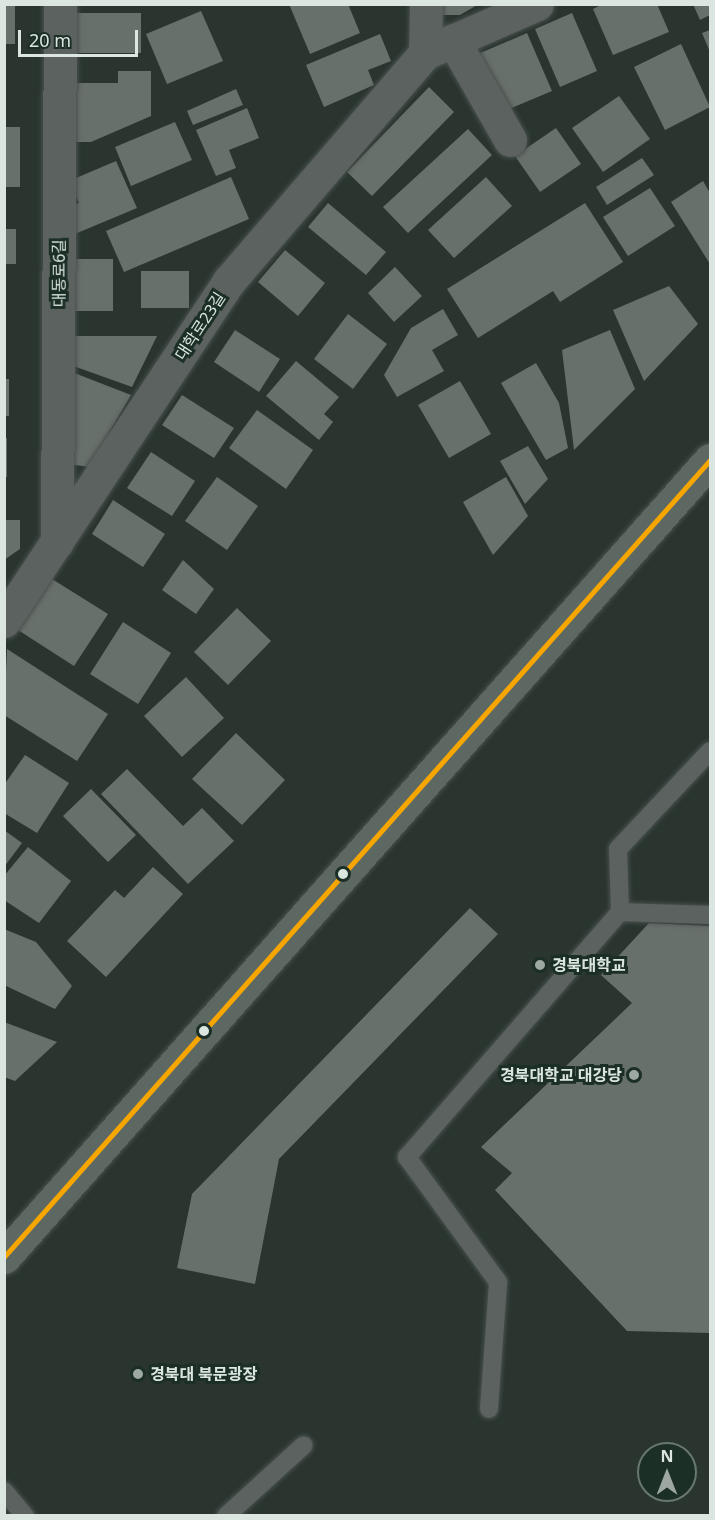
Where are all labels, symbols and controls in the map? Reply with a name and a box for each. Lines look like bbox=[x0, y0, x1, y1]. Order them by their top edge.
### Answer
scale bar bbox=[21, 18, 141, 56]
text: 20 m bbox=[29, 28, 71, 52]
street label: 대동로6길 bbox=[49, 239, 69, 307]
street label: 대학로23길 bbox=[171, 288, 229, 364]
unlabelled marker bbox=[337, 868, 349, 880]
place label: 경북대학교 bbox=[552, 955, 626, 975]
marker: 경북대학교 bbox=[533, 958, 547, 972]
unlabelled marker bbox=[198, 1025, 210, 1037]
place label: 경북대학교 대강당 bbox=[500, 1065, 622, 1085]
marker: 경북대학교 대강당 bbox=[627, 1068, 641, 1082]
place label: 경북대 북문광장 bbox=[150, 1364, 257, 1384]
marker: 경북대 북문광장 bbox=[131, 1367, 145, 1381]
north arrow bbox=[637, 1442, 697, 1502]
text: N bbox=[660, 1445, 674, 1467]

